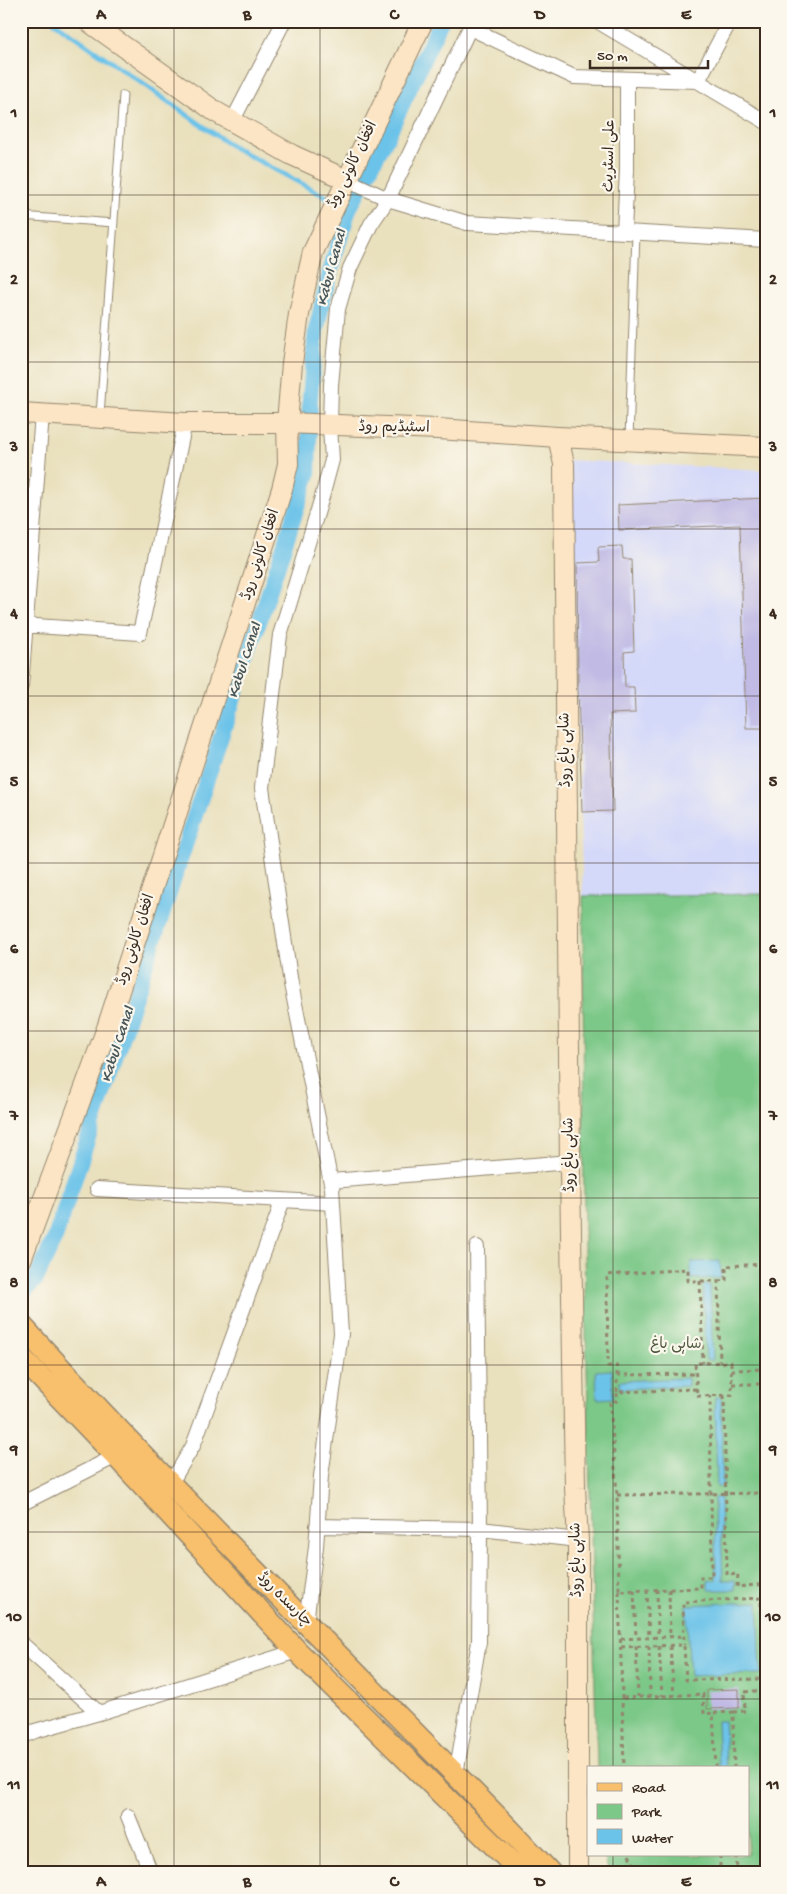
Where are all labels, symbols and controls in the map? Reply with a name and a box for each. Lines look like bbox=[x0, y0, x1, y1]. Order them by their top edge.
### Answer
text: A bbox=[95, 7, 107, 26]
text: B bbox=[242, 7, 252, 26]
text: C bbox=[389, 7, 400, 26]
text: D bbox=[533, 7, 546, 26]
text: E bbox=[681, 7, 692, 26]
scale bar bbox=[590, 38, 707, 70]
text: 50 m bbox=[597, 48, 628, 66]
text: 1 bbox=[10, 105, 17, 124]
text: 1 bbox=[769, 105, 776, 124]
street label: افغان کالونی روڈ bbox=[324, 118, 382, 212]
street label: علی اسٹریٹ bbox=[600, 120, 620, 192]
water label: Kabul Canal bbox=[314, 226, 353, 308]
text: 2 bbox=[10, 272, 18, 291]
text: 2 bbox=[769, 272, 777, 291]
street label: اسٹیڈیم روڈ bbox=[358, 418, 430, 439]
text: 3 bbox=[9, 439, 18, 458]
text: 3 bbox=[768, 439, 777, 458]
street label: افغان کالونی روڈ bbox=[238, 507, 284, 603]
text: 4 bbox=[9, 606, 18, 625]
text: 4 bbox=[768, 606, 777, 625]
water label: Kabul Canal bbox=[225, 619, 268, 701]
street label: شاہی باغ روڈ bbox=[555, 712, 576, 788]
text: 5 bbox=[10, 774, 19, 793]
text: 5 bbox=[769, 774, 778, 793]
street label: افغان کالونی روڈ bbox=[113, 892, 159, 988]
text: 6 bbox=[10, 941, 19, 960]
text: 6 bbox=[769, 941, 778, 960]
water label: Kabul Canal bbox=[98, 1003, 141, 1085]
text: 7 bbox=[9, 1108, 19, 1127]
text: 7 bbox=[768, 1108, 778, 1127]
street label: شاہی باغ روڈ bbox=[559, 1117, 580, 1193]
text: 8 bbox=[10, 1275, 19, 1294]
text: 8 bbox=[769, 1275, 778, 1294]
park label: شاہی باغ bbox=[650, 1335, 702, 1354]
text: 9 bbox=[9, 1442, 18, 1461]
text: 9 bbox=[768, 1442, 777, 1461]
street label: شاہی باغ روڈ bbox=[566, 1522, 587, 1598]
street label: چارسدہ روڈ bbox=[253, 1569, 315, 1631]
text: 10 bbox=[5, 1609, 22, 1628]
text: 10 bbox=[764, 1609, 781, 1628]
legend bbox=[587, 1766, 750, 1856]
text: 11 bbox=[7, 1777, 20, 1796]
text: 11 bbox=[766, 1777, 779, 1796]
text: Road bbox=[632, 1780, 666, 1798]
text: Park bbox=[631, 1804, 662, 1822]
text: Water bbox=[632, 1830, 674, 1848]
text: A bbox=[95, 1874, 107, 1893]
text: B bbox=[242, 1874, 252, 1893]
text: C bbox=[389, 1874, 400, 1893]
text: D bbox=[533, 1874, 546, 1893]
text: E bbox=[681, 1874, 692, 1893]

